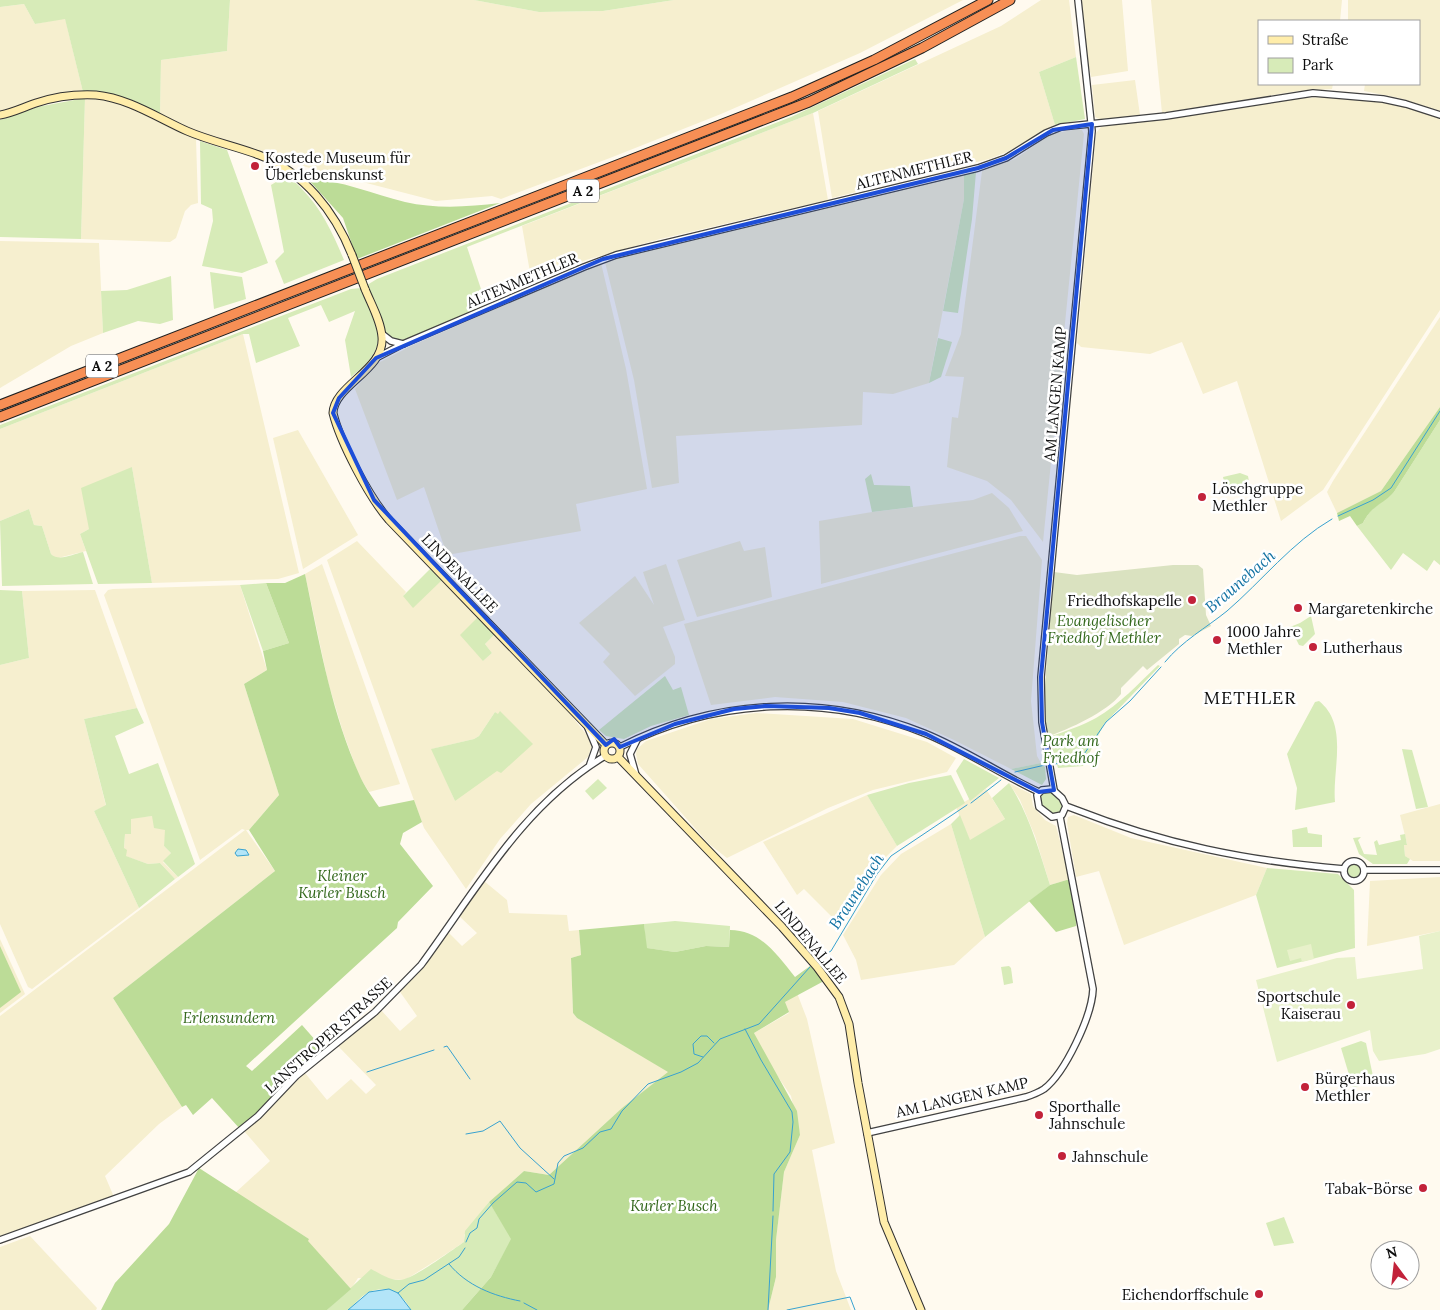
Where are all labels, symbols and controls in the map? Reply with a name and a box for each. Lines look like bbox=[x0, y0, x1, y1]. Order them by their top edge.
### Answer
legend bbox=[1258, 20, 1420, 85]
text: Straße bbox=[1302, 30, 1349, 49]
text: Park bbox=[1302, 55, 1333, 74]
street label: ALTENMETHLER bbox=[853, 146, 975, 194]
place label: Kostede Museum für Überlebenskunst bbox=[265, 148, 411, 184]
marker: Kostede Museum für Überlebenskunst bbox=[249, 160, 261, 172]
road number: A 2 bbox=[567, 180, 599, 202]
street label: ALTENMETHLER bbox=[462, 248, 581, 312]
street label: AM LANGEN KAMP bbox=[1040, 326, 1070, 463]
road number: A 2 bbox=[86, 354, 118, 378]
place label: Löschgruppe Methler bbox=[1212, 479, 1303, 515]
marker: Löschgruppe Methler bbox=[1196, 491, 1208, 503]
street label: LINDENALLEE bbox=[418, 530, 502, 616]
water label: Braunebach bbox=[1201, 545, 1279, 617]
place label: Friedhofskapelle bbox=[1067, 591, 1182, 610]
marker: Friedhofskapelle bbox=[1186, 594, 1198, 606]
place label: Margaretenkirche bbox=[1308, 599, 1433, 618]
marker: Margaretenkirche bbox=[1292, 602, 1304, 614]
park label: Evangelischer Friedhof Methler bbox=[1047, 611, 1161, 647]
place label: 1000 Jahre Methler bbox=[1227, 622, 1301, 658]
marker: 1000 Jahre Methler bbox=[1211, 634, 1223, 646]
place label: Lutherhaus bbox=[1323, 638, 1403, 657]
marker: Lutherhaus bbox=[1307, 641, 1319, 653]
district label: METHLER bbox=[1203, 686, 1297, 709]
park label: Park am Friedhof bbox=[1043, 731, 1100, 767]
water label: Braunebach bbox=[824, 849, 888, 933]
park label: Kleiner Kurler Busch bbox=[298, 866, 386, 902]
street label: LINDENALLEE bbox=[771, 897, 851, 987]
street label: LANSTROPER STRASSE bbox=[260, 973, 396, 1097]
place label: Sportschule Kaiserau bbox=[1257, 987, 1341, 1023]
marker: Sportschule Kaiserau bbox=[1345, 999, 1357, 1011]
park label: Erlensundern bbox=[183, 1008, 276, 1027]
place label: Bürgerhaus Methler bbox=[1315, 1069, 1395, 1105]
street label: AM LANGEN KAMP bbox=[893, 1073, 1030, 1122]
marker: Bürgerhaus Methler bbox=[1299, 1081, 1311, 1093]
place label: Sporthalle Jahnschule bbox=[1048, 1097, 1125, 1133]
marker: Sporthalle Jahnschule bbox=[1033, 1109, 1045, 1121]
place label: Jahnschule bbox=[1071, 1147, 1148, 1166]
marker: Jahnschule bbox=[1056, 1150, 1068, 1162]
place label: Tabak-Börse bbox=[1325, 1179, 1413, 1198]
marker: Tabak-Börse bbox=[1417, 1182, 1429, 1194]
park label: Kurler Busch bbox=[630, 1196, 718, 1215]
north arrow bbox=[1370, 1240, 1420, 1290]
text: N bbox=[1384, 1242, 1399, 1263]
place label: Eichendorffschule bbox=[1122, 1285, 1249, 1304]
marker: Eichendorffschule bbox=[1253, 1288, 1265, 1300]

